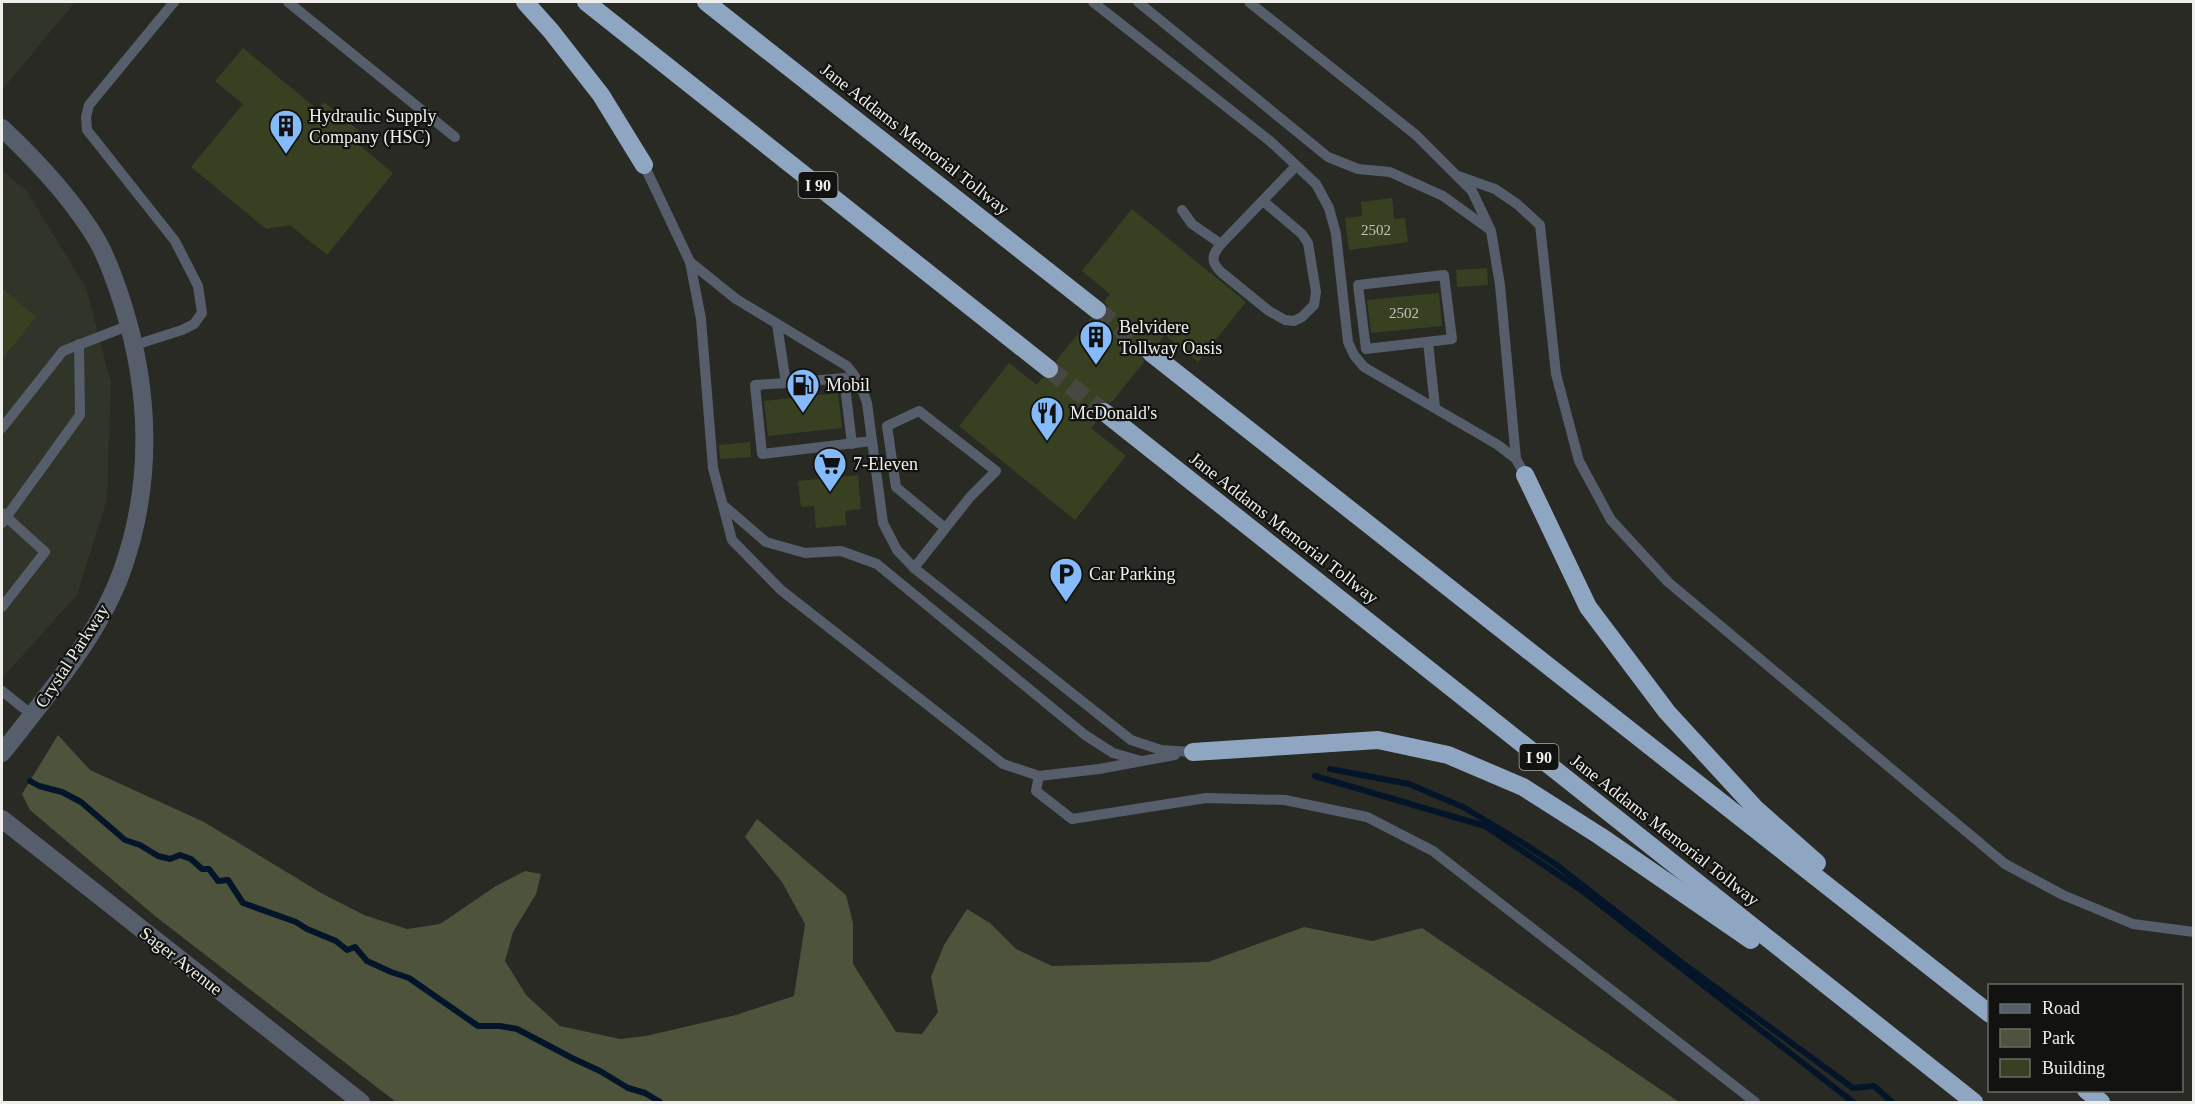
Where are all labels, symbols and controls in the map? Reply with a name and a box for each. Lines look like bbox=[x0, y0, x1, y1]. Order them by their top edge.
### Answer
street label: Jane Addams Memorial Tollway bbox=[817, 59, 1013, 219]
place label: Hydraulic Supply Company (HSC) bbox=[309, 106, 437, 148]
building icon: Hydraulic Supply Company (HSC) bbox=[268, 108, 304, 155]
road number: I 90 bbox=[798, 172, 838, 198]
house number: 2502 bbox=[1361, 222, 1391, 238]
house number: 2502 bbox=[1389, 305, 1419, 321]
place label: Belvidere Tollway Oasis bbox=[1119, 317, 1222, 358]
building icon: Belvidere Tollway Oasis bbox=[1078, 319, 1114, 366]
fuel station icon: Mobil bbox=[785, 367, 821, 414]
place label: Mobil bbox=[826, 375, 870, 395]
restaurant icon: McDonald's bbox=[1029, 395, 1065, 442]
place label: McDonald's bbox=[1070, 403, 1157, 423]
supermarket icon: 7-Eleven bbox=[812, 446, 848, 493]
street label: Jane Addams Memorial Tollway bbox=[1186, 448, 1382, 608]
place label: 7-Eleven bbox=[853, 454, 918, 474]
parking icon: Car Parking bbox=[1048, 556, 1084, 603]
place label: Car Parking bbox=[1089, 564, 1175, 584]
street label: Crystal Parkway bbox=[31, 600, 113, 712]
road number: I 90 bbox=[1520, 744, 1558, 770]
street label: Jane Addams Memorial Tollway bbox=[1567, 750, 1763, 910]
street label: Sager Avenue bbox=[136, 923, 226, 999]
legend bbox=[1988, 984, 2183, 1092]
text: Road bbox=[2042, 998, 2080, 1018]
text: Park bbox=[2042, 1028, 2075, 1048]
text: Building bbox=[2042, 1058, 2105, 1078]

